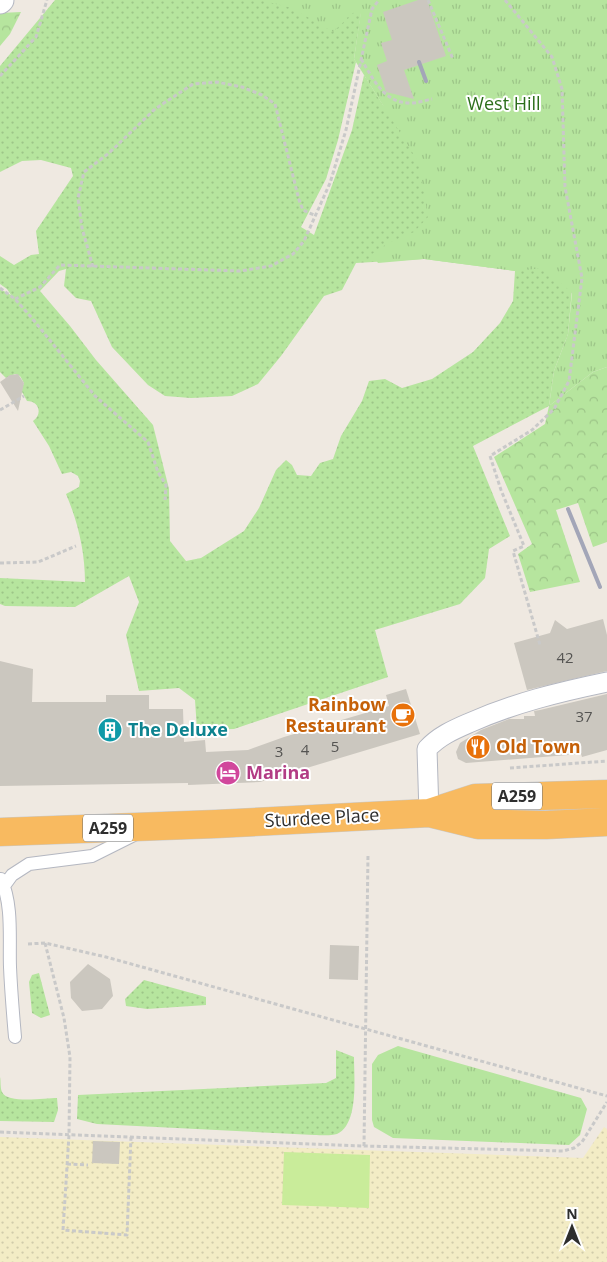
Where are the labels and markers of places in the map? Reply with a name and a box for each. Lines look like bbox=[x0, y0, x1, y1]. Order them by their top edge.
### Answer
place label: Rainbow Restaurant bbox=[285, 692, 387, 737]
cafe icon: Rainbow Restaurant bbox=[390, 702, 416, 728]
building icon: The Deluxe bbox=[97, 717, 123, 743]
place label: The Deluxe bbox=[128, 717, 228, 741]
restaurant icon: Old Town bbox=[465, 734, 491, 760]
place label: Old Town bbox=[496, 734, 581, 758]
hotel icon: Marina bbox=[215, 760, 241, 786]
place label: Marina bbox=[246, 760, 310, 784]

